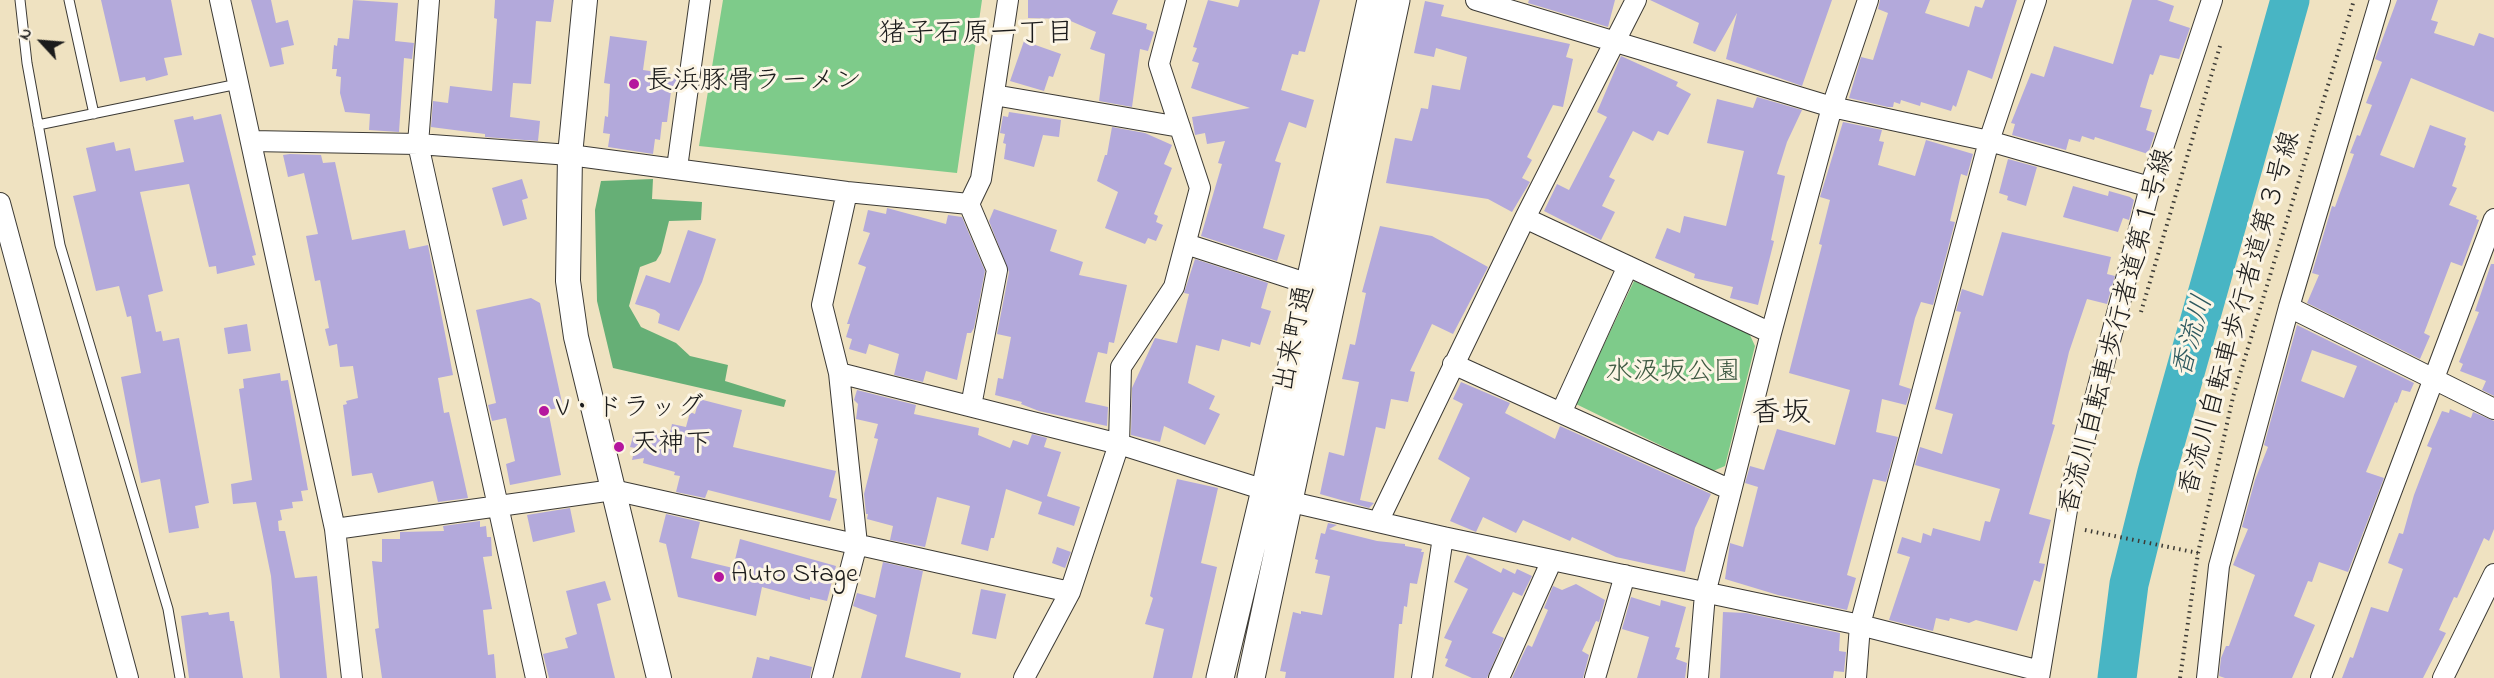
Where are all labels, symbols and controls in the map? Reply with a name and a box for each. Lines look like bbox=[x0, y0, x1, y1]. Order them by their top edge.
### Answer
north arrow bbox=[12, 12, 72, 72]
district label: 猪子石原一丁目 bbox=[878, 19, 1074, 53]
text: N bbox=[13, 24, 39, 44]
place label: 長浜豚骨ラーメン bbox=[646, 68, 862, 100]
marker: 長浜豚骨ラーメン bbox=[627, 77, 641, 91]
street label: 香流川自転車歩行者道第３号線 bbox=[2174, 128, 2310, 500]
street label: 香流川自転車歩行者道第１号線 bbox=[2054, 145, 2184, 519]
street label: 出来町通 bbox=[1270, 283, 1324, 395]
water label: 香流川 bbox=[2167, 292, 2223, 382]
park label: 水汲坂公園 bbox=[1606, 359, 1740, 391]
place label: V・ドラッグ bbox=[556, 395, 704, 427]
district label: 香坂 bbox=[1751, 398, 1811, 434]
marker: V・ドラッグ bbox=[537, 404, 551, 418]
place label: 天神下 bbox=[631, 431, 712, 463]
marker: 天神下 bbox=[612, 440, 626, 454]
place label: Auto Stage bbox=[731, 561, 858, 593]
marker: Auto Stage bbox=[712, 570, 726, 584]

